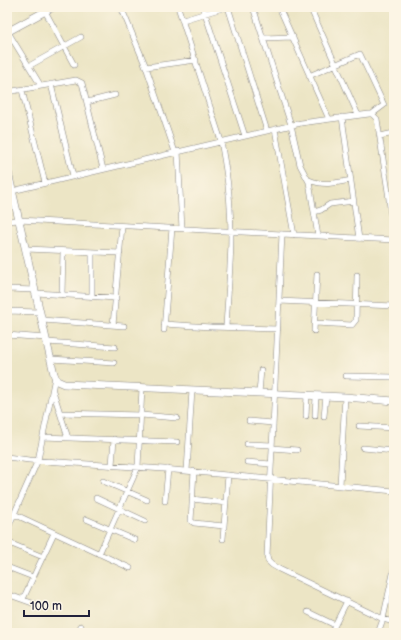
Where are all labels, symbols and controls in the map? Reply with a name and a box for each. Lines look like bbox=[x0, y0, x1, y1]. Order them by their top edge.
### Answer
scale bar bbox=[24, 592, 89, 618]
text: 100 m bbox=[30, 599, 62, 614]

